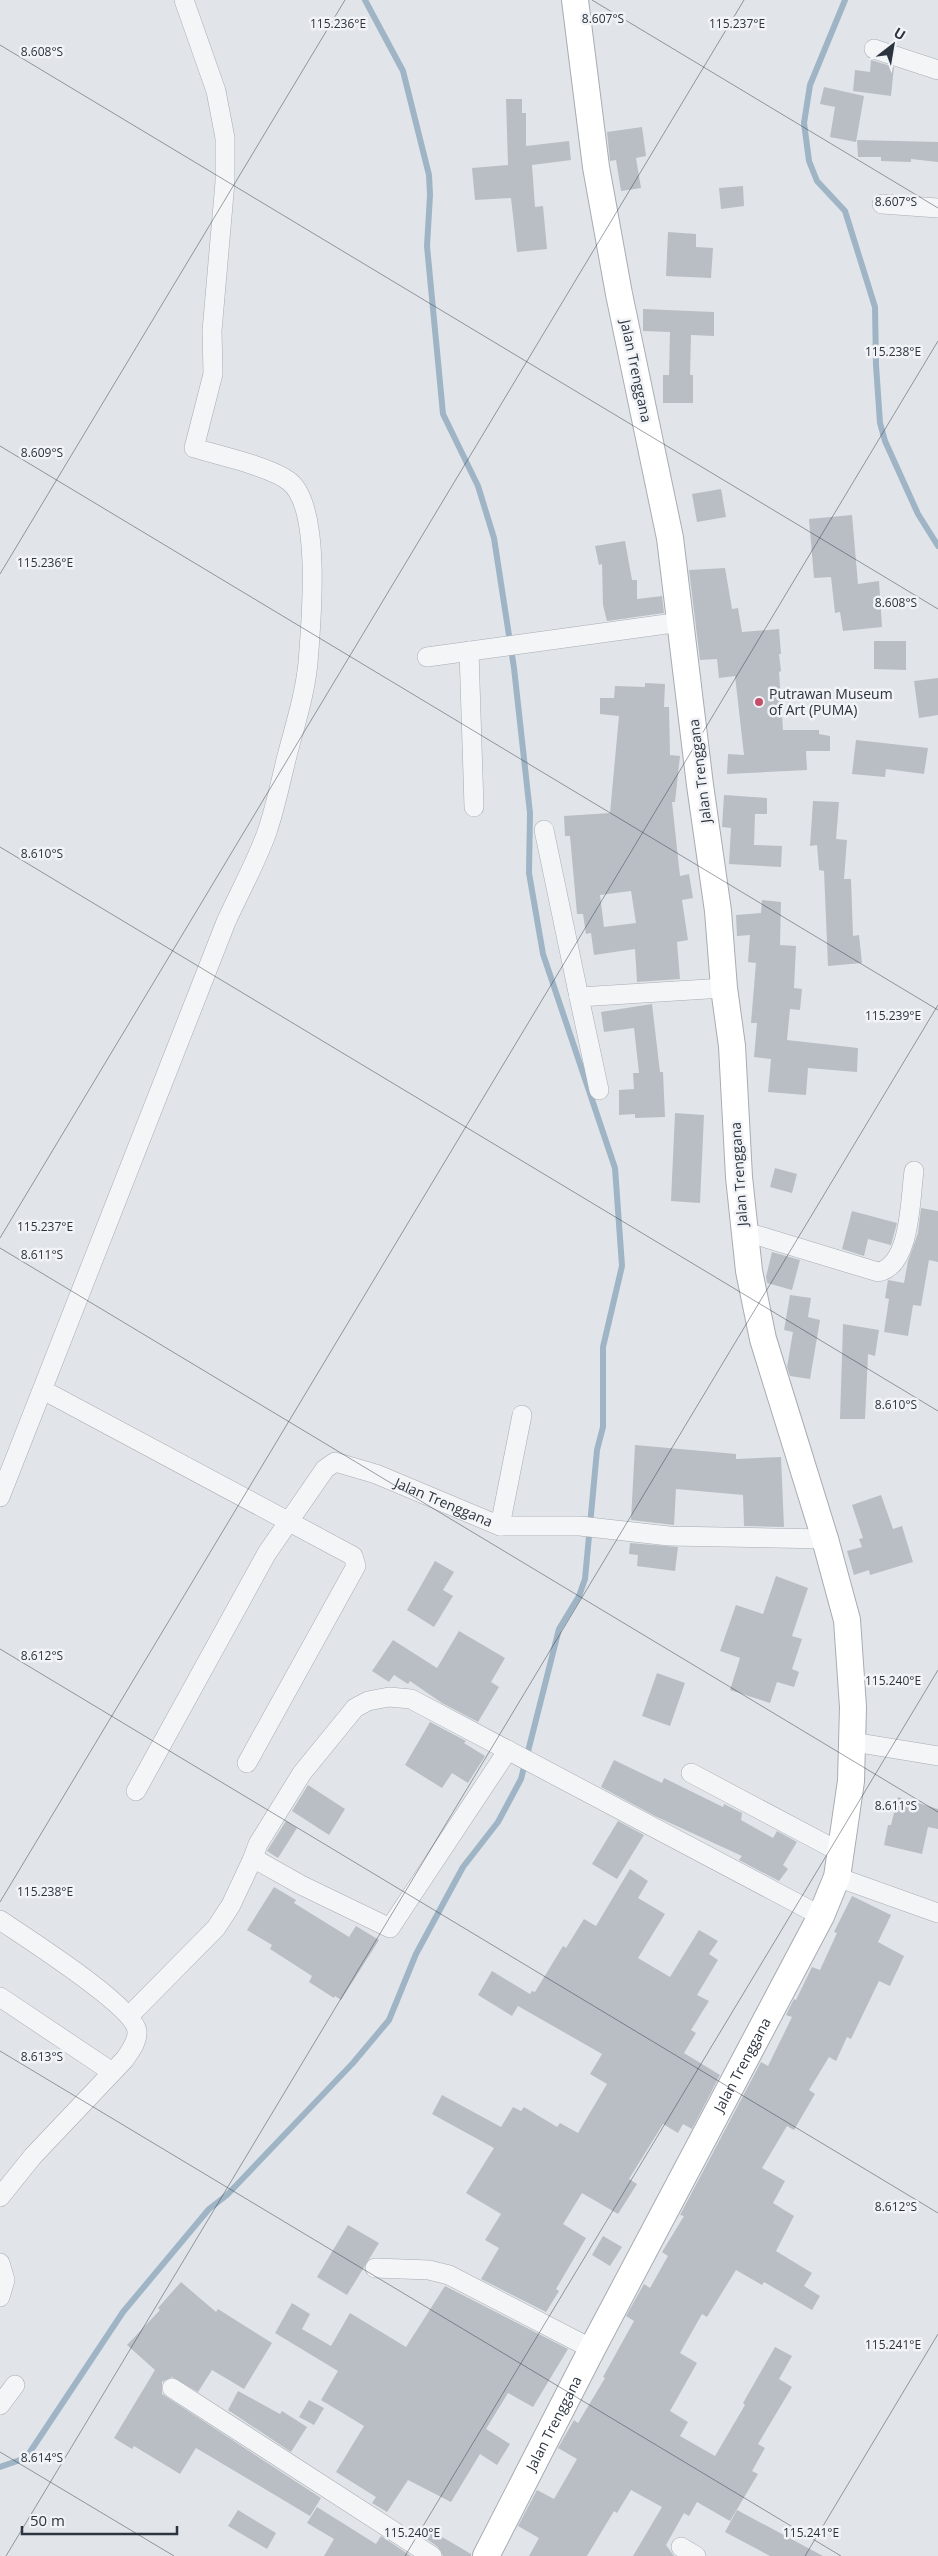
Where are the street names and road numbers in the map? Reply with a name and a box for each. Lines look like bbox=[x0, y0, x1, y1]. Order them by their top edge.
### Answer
street label: Jalan Trenggana bbox=[616, 316, 657, 424]
street label: Jalan Trenggana bbox=[684, 718, 716, 826]
street label: Jalan Trenggana bbox=[725, 1121, 752, 1229]
street label: Jalan Trenggana bbox=[390, 1472, 496, 1531]
street label: Jalan Trenggana bbox=[708, 2014, 775, 2117]
street label: Jalan Trenggana bbox=[520, 2372, 586, 2476]

